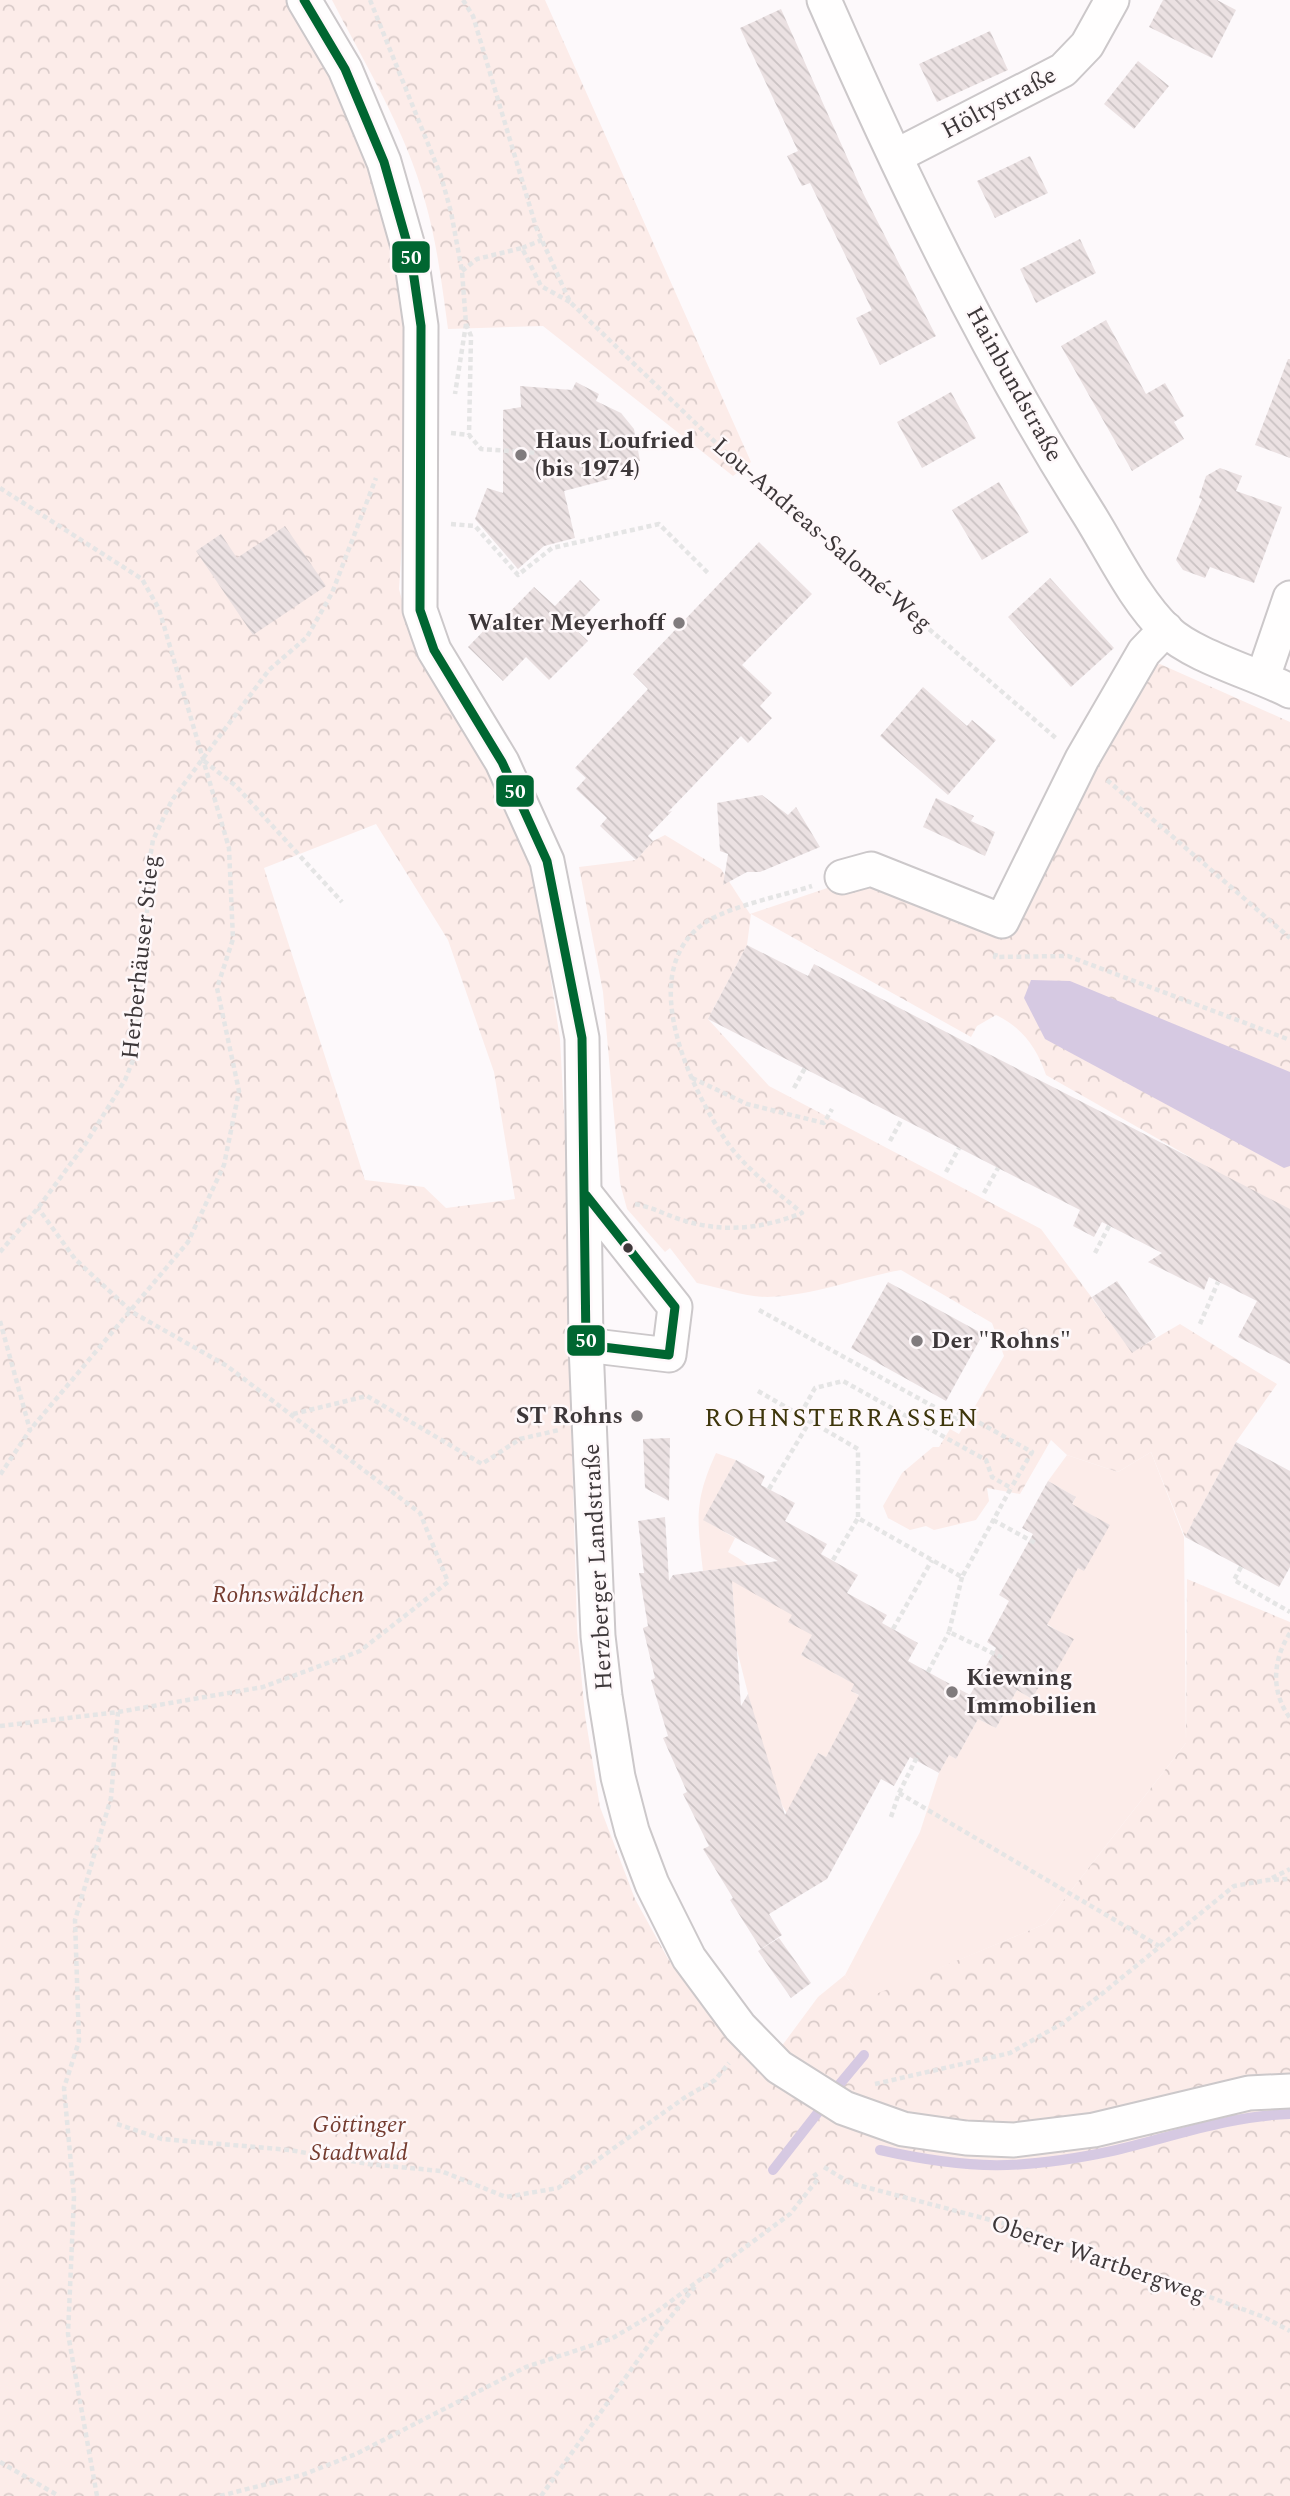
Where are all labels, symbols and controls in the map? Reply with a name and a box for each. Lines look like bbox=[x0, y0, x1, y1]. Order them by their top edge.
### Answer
street label: Höltystraße bbox=[935, 58, 1063, 148]
line badge: 50 bbox=[391, 240, 431, 274]
text: 50 bbox=[400, 244, 422, 273]
street label: Hainbundstraße bbox=[956, 300, 1072, 468]
place label: Haus Loufried (bis 1974) bbox=[535, 423, 694, 487]
street label: Lou-Andreas-Salomé-Weg bbox=[704, 429, 940, 641]
marker: Haus Loufried (bis 1974) bbox=[513, 447, 529, 463]
place label: Walter Meyerhoff bbox=[468, 605, 666, 641]
marker: Walter Meyerhoff bbox=[671, 615, 687, 631]
line badge: 50 bbox=[495, 774, 535, 808]
text: 50 bbox=[504, 778, 526, 807]
street label: Herberhäuser Stieg bbox=[112, 853, 170, 1061]
unlabelled marker bbox=[621, 1241, 635, 1255]
place label: Der "Rohns" bbox=[931, 1323, 1071, 1359]
line badge: 50 bbox=[566, 1324, 606, 1357]
text: 50 bbox=[575, 1327, 597, 1356]
marker: Der "Rohns" bbox=[909, 1333, 925, 1349]
place label: ST Rohns bbox=[516, 1398, 623, 1434]
district label: ROHNSTERRASSEN bbox=[704, 1398, 980, 1438]
marker: ST Rohns bbox=[629, 1408, 645, 1424]
street label: Herzberger Landstraße bbox=[574, 1443, 622, 1691]
park label: Rohnswäldchen bbox=[212, 1577, 365, 1613]
place label: Kiewning Immobilien bbox=[966, 1660, 1097, 1724]
marker: Kiewning Immobilien bbox=[944, 1684, 960, 1700]
park label: Göttinger Stadtwald bbox=[310, 2107, 408, 2171]
street label: Oberer Wartbergweg bbox=[986, 2205, 1210, 2313]

